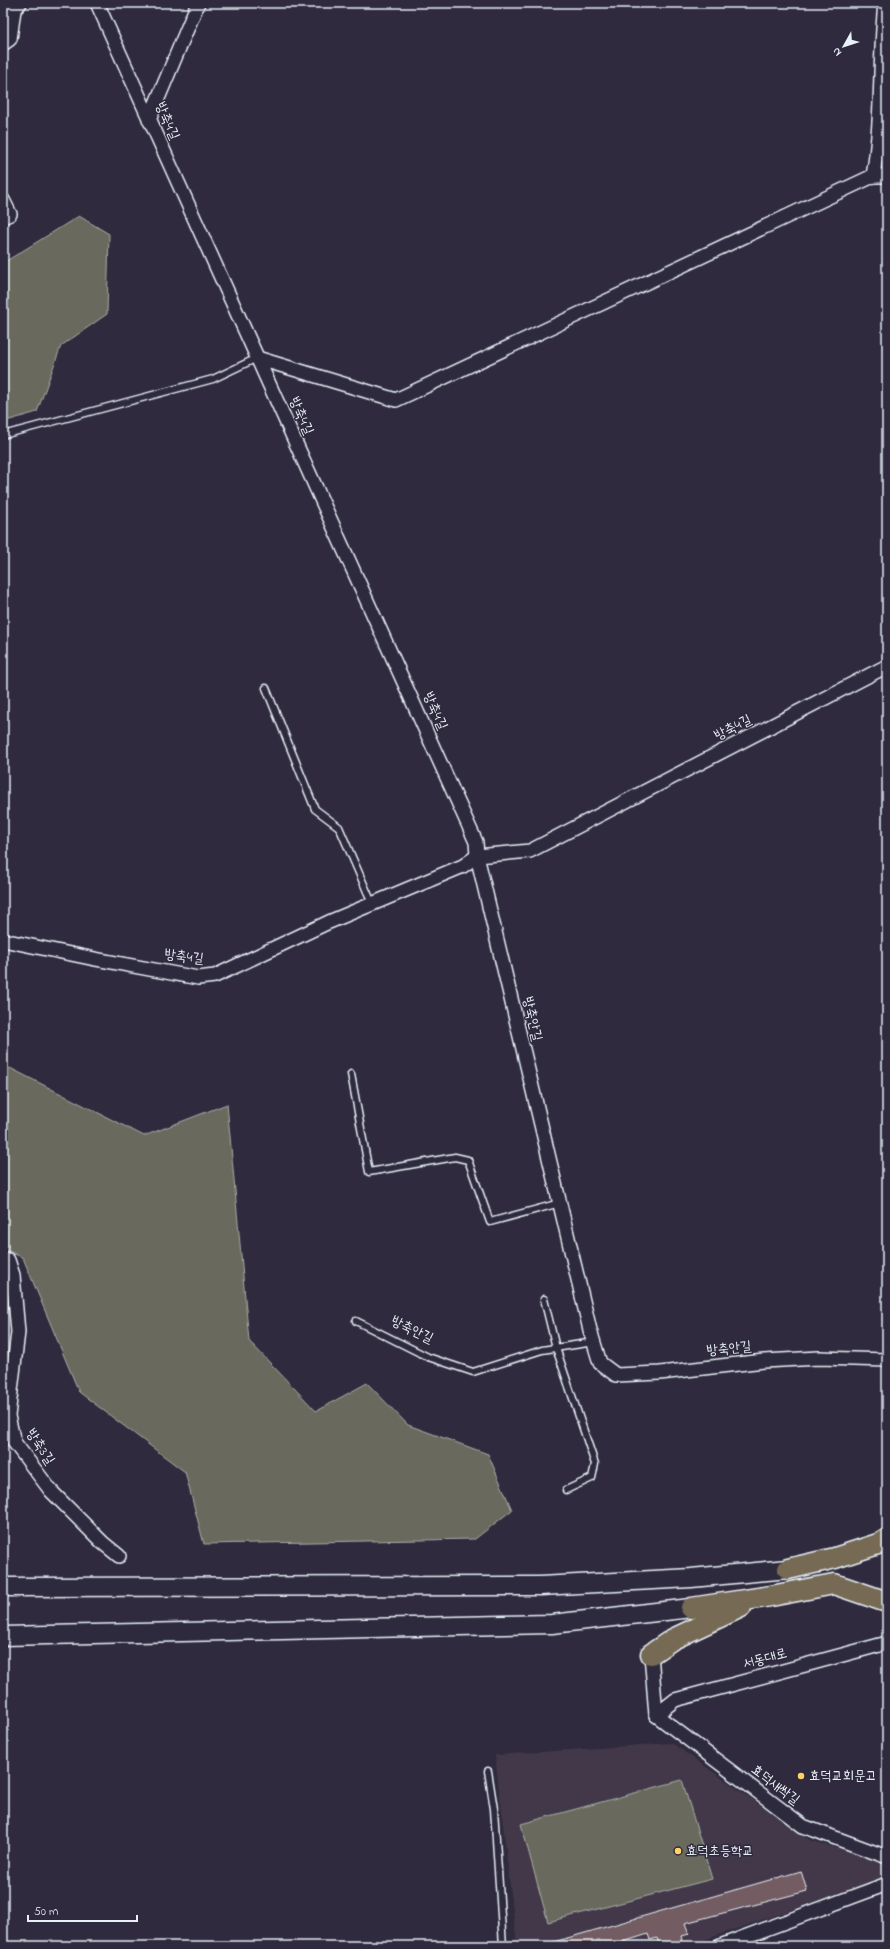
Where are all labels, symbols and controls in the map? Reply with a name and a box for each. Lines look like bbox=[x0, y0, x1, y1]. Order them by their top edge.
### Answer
north arrow bbox=[824, 26, 864, 66]
text: N bbox=[828, 44, 846, 60]
street label: 방축4길 bbox=[149, 99, 185, 144]
street label: 방축4길 bbox=[283, 394, 319, 439]
street label: 방축4길 bbox=[417, 689, 453, 734]
street label: 방축4길 bbox=[711, 709, 756, 746]
street label: 방축4길 bbox=[163, 944, 206, 970]
street label: 방축안길 bbox=[517, 995, 547, 1044]
street label: 방축안길 bbox=[387, 1311, 438, 1350]
street label: 방축안길 bbox=[705, 1336, 753, 1362]
street label: 방축3길 bbox=[20, 1425, 60, 1470]
street label: 서동대로 bbox=[741, 1643, 789, 1675]
street label: 효덕새싹길 bbox=[746, 1760, 804, 1811]
place label: 효덕교회문고 bbox=[809, 1766, 877, 1787]
marker: 효덕교회문고 bbox=[796, 1771, 806, 1781]
place label: 효덕초등학교 bbox=[686, 1841, 754, 1862]
marker: 효덕초등학교 bbox=[673, 1846, 683, 1856]
scale bar bbox=[28, 1897, 137, 1923]
text: 50 m bbox=[34, 1903, 58, 1921]

